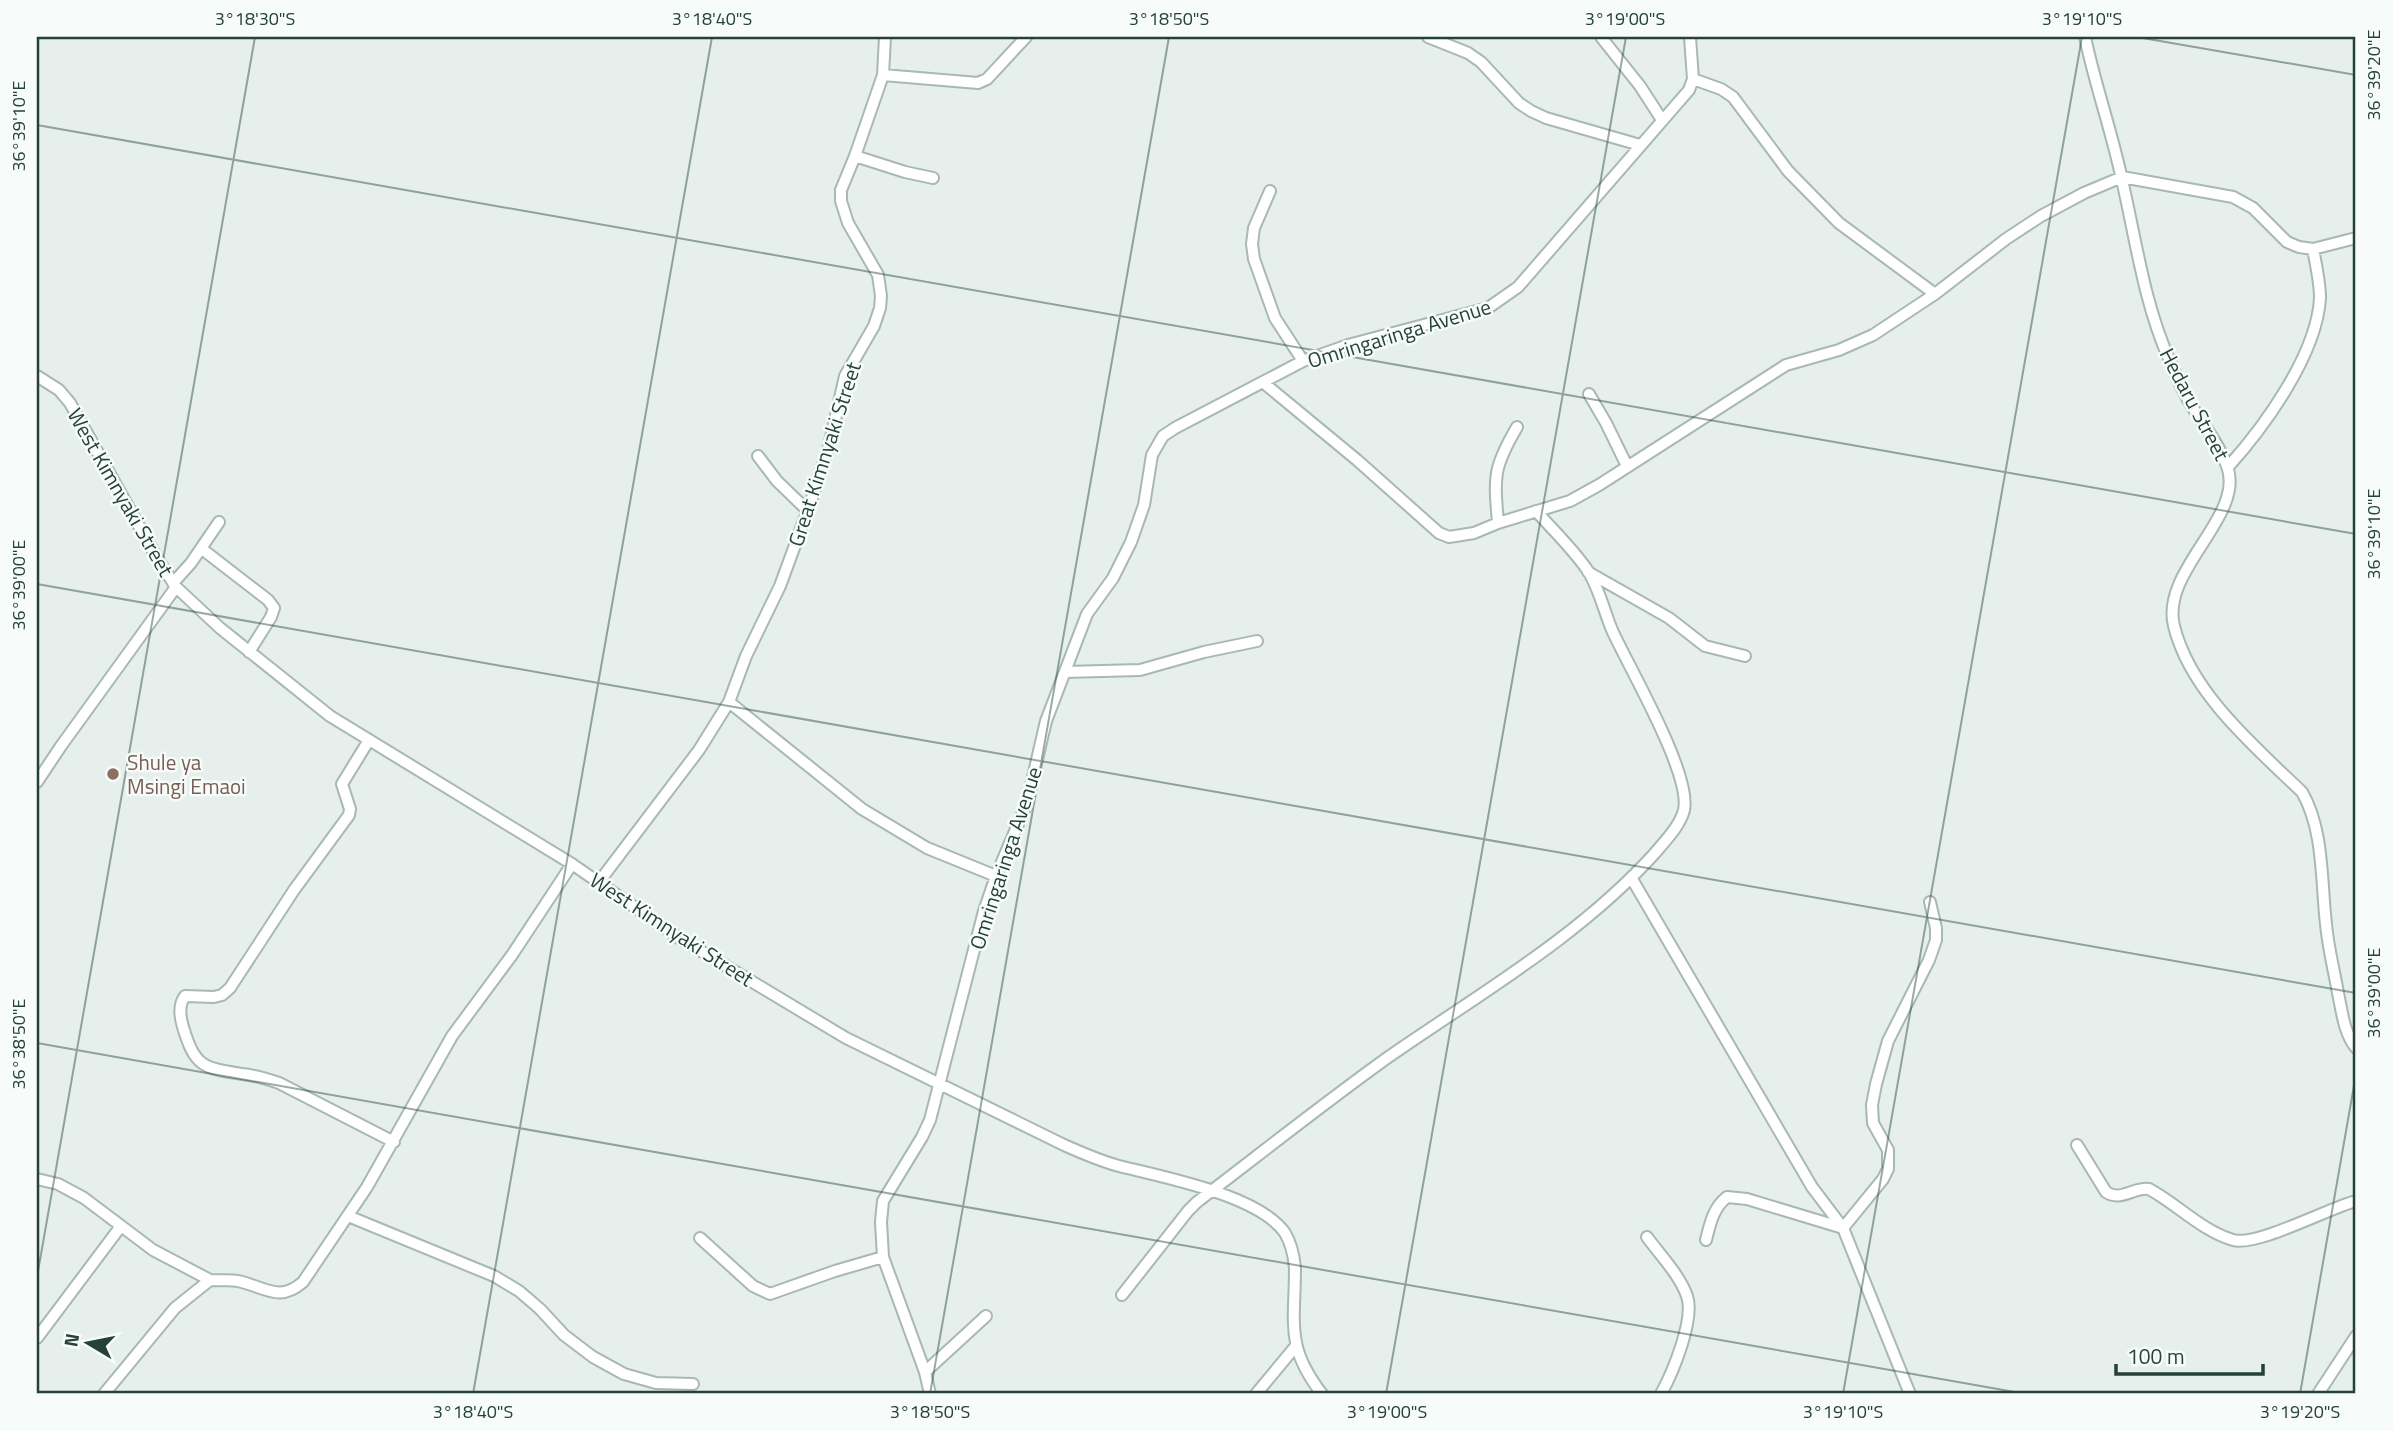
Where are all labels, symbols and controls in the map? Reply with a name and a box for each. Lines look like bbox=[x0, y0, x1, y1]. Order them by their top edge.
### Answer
text: 3°18'30"S bbox=[215, 5, 295, 32]
text: 3°18'40"S bbox=[672, 5, 752, 32]
text: 3°18'50"S bbox=[1129, 5, 1209, 32]
text: 3°19'00"S bbox=[1585, 5, 1665, 32]
text: 3°19'10"S bbox=[2042, 5, 2122, 32]
text: 36°39'20"E bbox=[2360, 29, 2387, 120]
text: 36°39'10"E bbox=[5, 80, 32, 171]
street label: Omringaringa Avenue bbox=[1303, 290, 1495, 376]
street label: Hedaru Street bbox=[2152, 342, 2238, 467]
street label: Great Kimnyaki Street bbox=[779, 357, 869, 550]
street label: West Kimnyaki Street bbox=[60, 402, 183, 583]
text: 36°39'10"E bbox=[2360, 488, 2387, 579]
text: 36°39'00"E bbox=[5, 539, 32, 630]
place label: Shule ya Msingi Emaoi bbox=[127, 746, 246, 802]
street label: Omringaringa Avenue bbox=[960, 762, 1050, 954]
marker: Shule ya Msingi Emaoi bbox=[105, 766, 121, 782]
street label: West Kimnyaki Street bbox=[584, 864, 761, 994]
text: 36°39'00"E bbox=[2360, 947, 2387, 1038]
text: 36°38'50"E bbox=[5, 998, 32, 1089]
north arrow bbox=[52, 1308, 122, 1378]
text: N bbox=[55, 1331, 86, 1349]
scale bar bbox=[2116, 1333, 2264, 1377]
text: 100 m bbox=[2127, 1340, 2184, 1372]
text: 3°18'40"S bbox=[433, 1398, 513, 1425]
text: 3°18'50"S bbox=[890, 1398, 970, 1425]
text: 3°19'00"S bbox=[1347, 1398, 1427, 1425]
text: 3°19'10"S bbox=[1803, 1398, 1883, 1425]
text: 3°19'20"S bbox=[2260, 1398, 2340, 1425]

